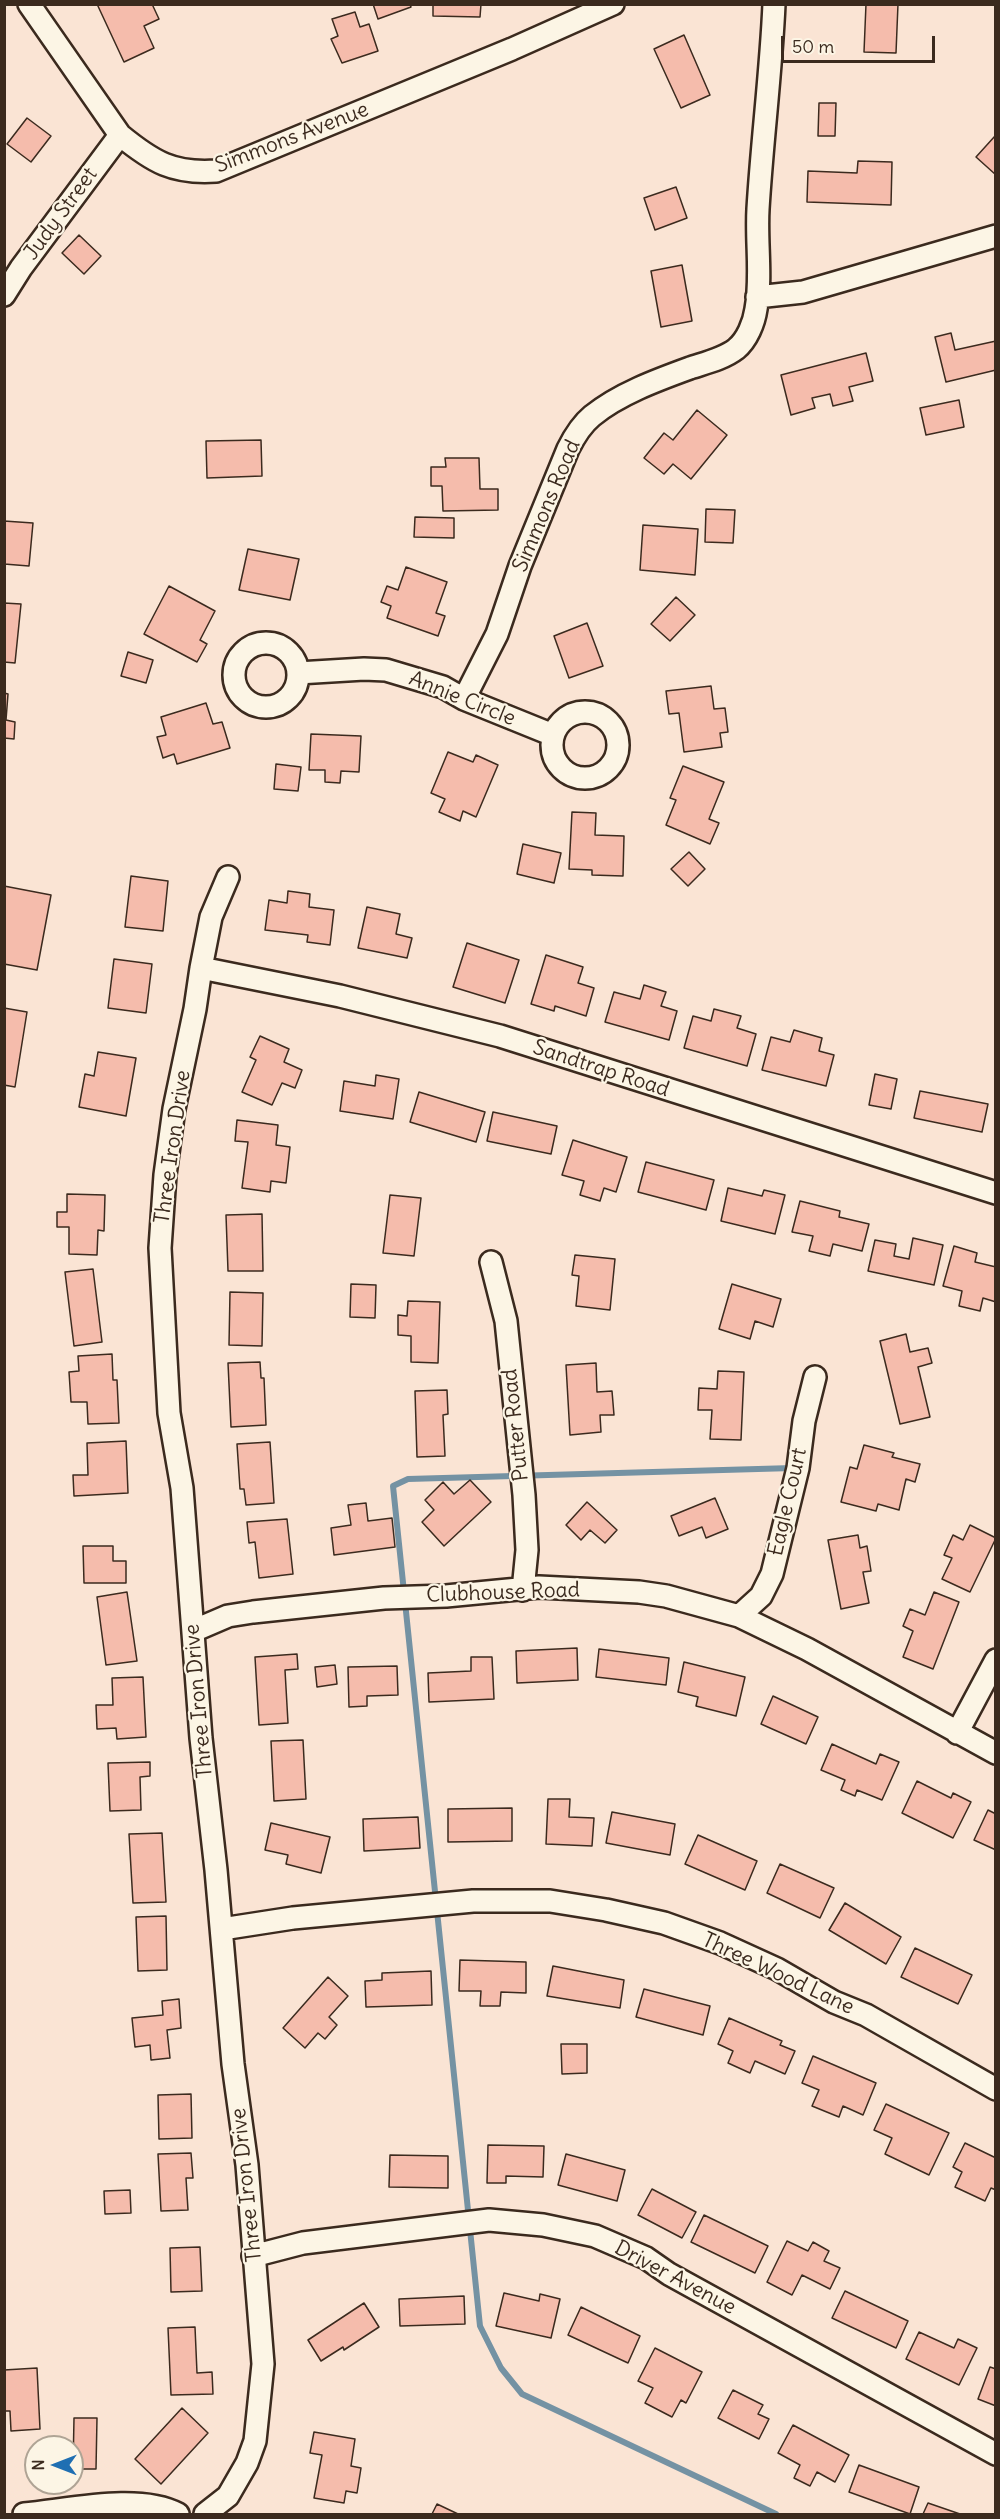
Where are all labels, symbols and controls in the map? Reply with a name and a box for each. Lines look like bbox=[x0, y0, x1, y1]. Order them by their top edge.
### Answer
scale bar bbox=[784, 24, 938, 62]
text: 50 m bbox=[792, 35, 834, 58]
street label: Simmons Avenue bbox=[212, 97, 372, 179]
street label: Judy Street bbox=[19, 163, 103, 265]
street label: Simmons Road bbox=[508, 436, 586, 576]
street label: Annie Circle bbox=[405, 666, 519, 732]
street label: Sandtrap Road bbox=[530, 1035, 672, 1103]
street label: Three Iron Drive bbox=[150, 1069, 196, 1225]
street label: Putter Road bbox=[498, 1368, 534, 1482]
street label: Eagle Court bbox=[763, 1446, 813, 1558]
street label: Clubhouse Road bbox=[426, 1578, 580, 1608]
street label: Three Iron Drive bbox=[180, 1623, 218, 1779]
street label: Three Wood Lane bbox=[698, 1928, 858, 2020]
street label: Three Iron Drive bbox=[226, 2107, 268, 2263]
street label: Driver Avenue bbox=[610, 2236, 740, 2320]
north arrow bbox=[24, 2435, 84, 2495]
text: N bbox=[28, 2459, 48, 2471]

